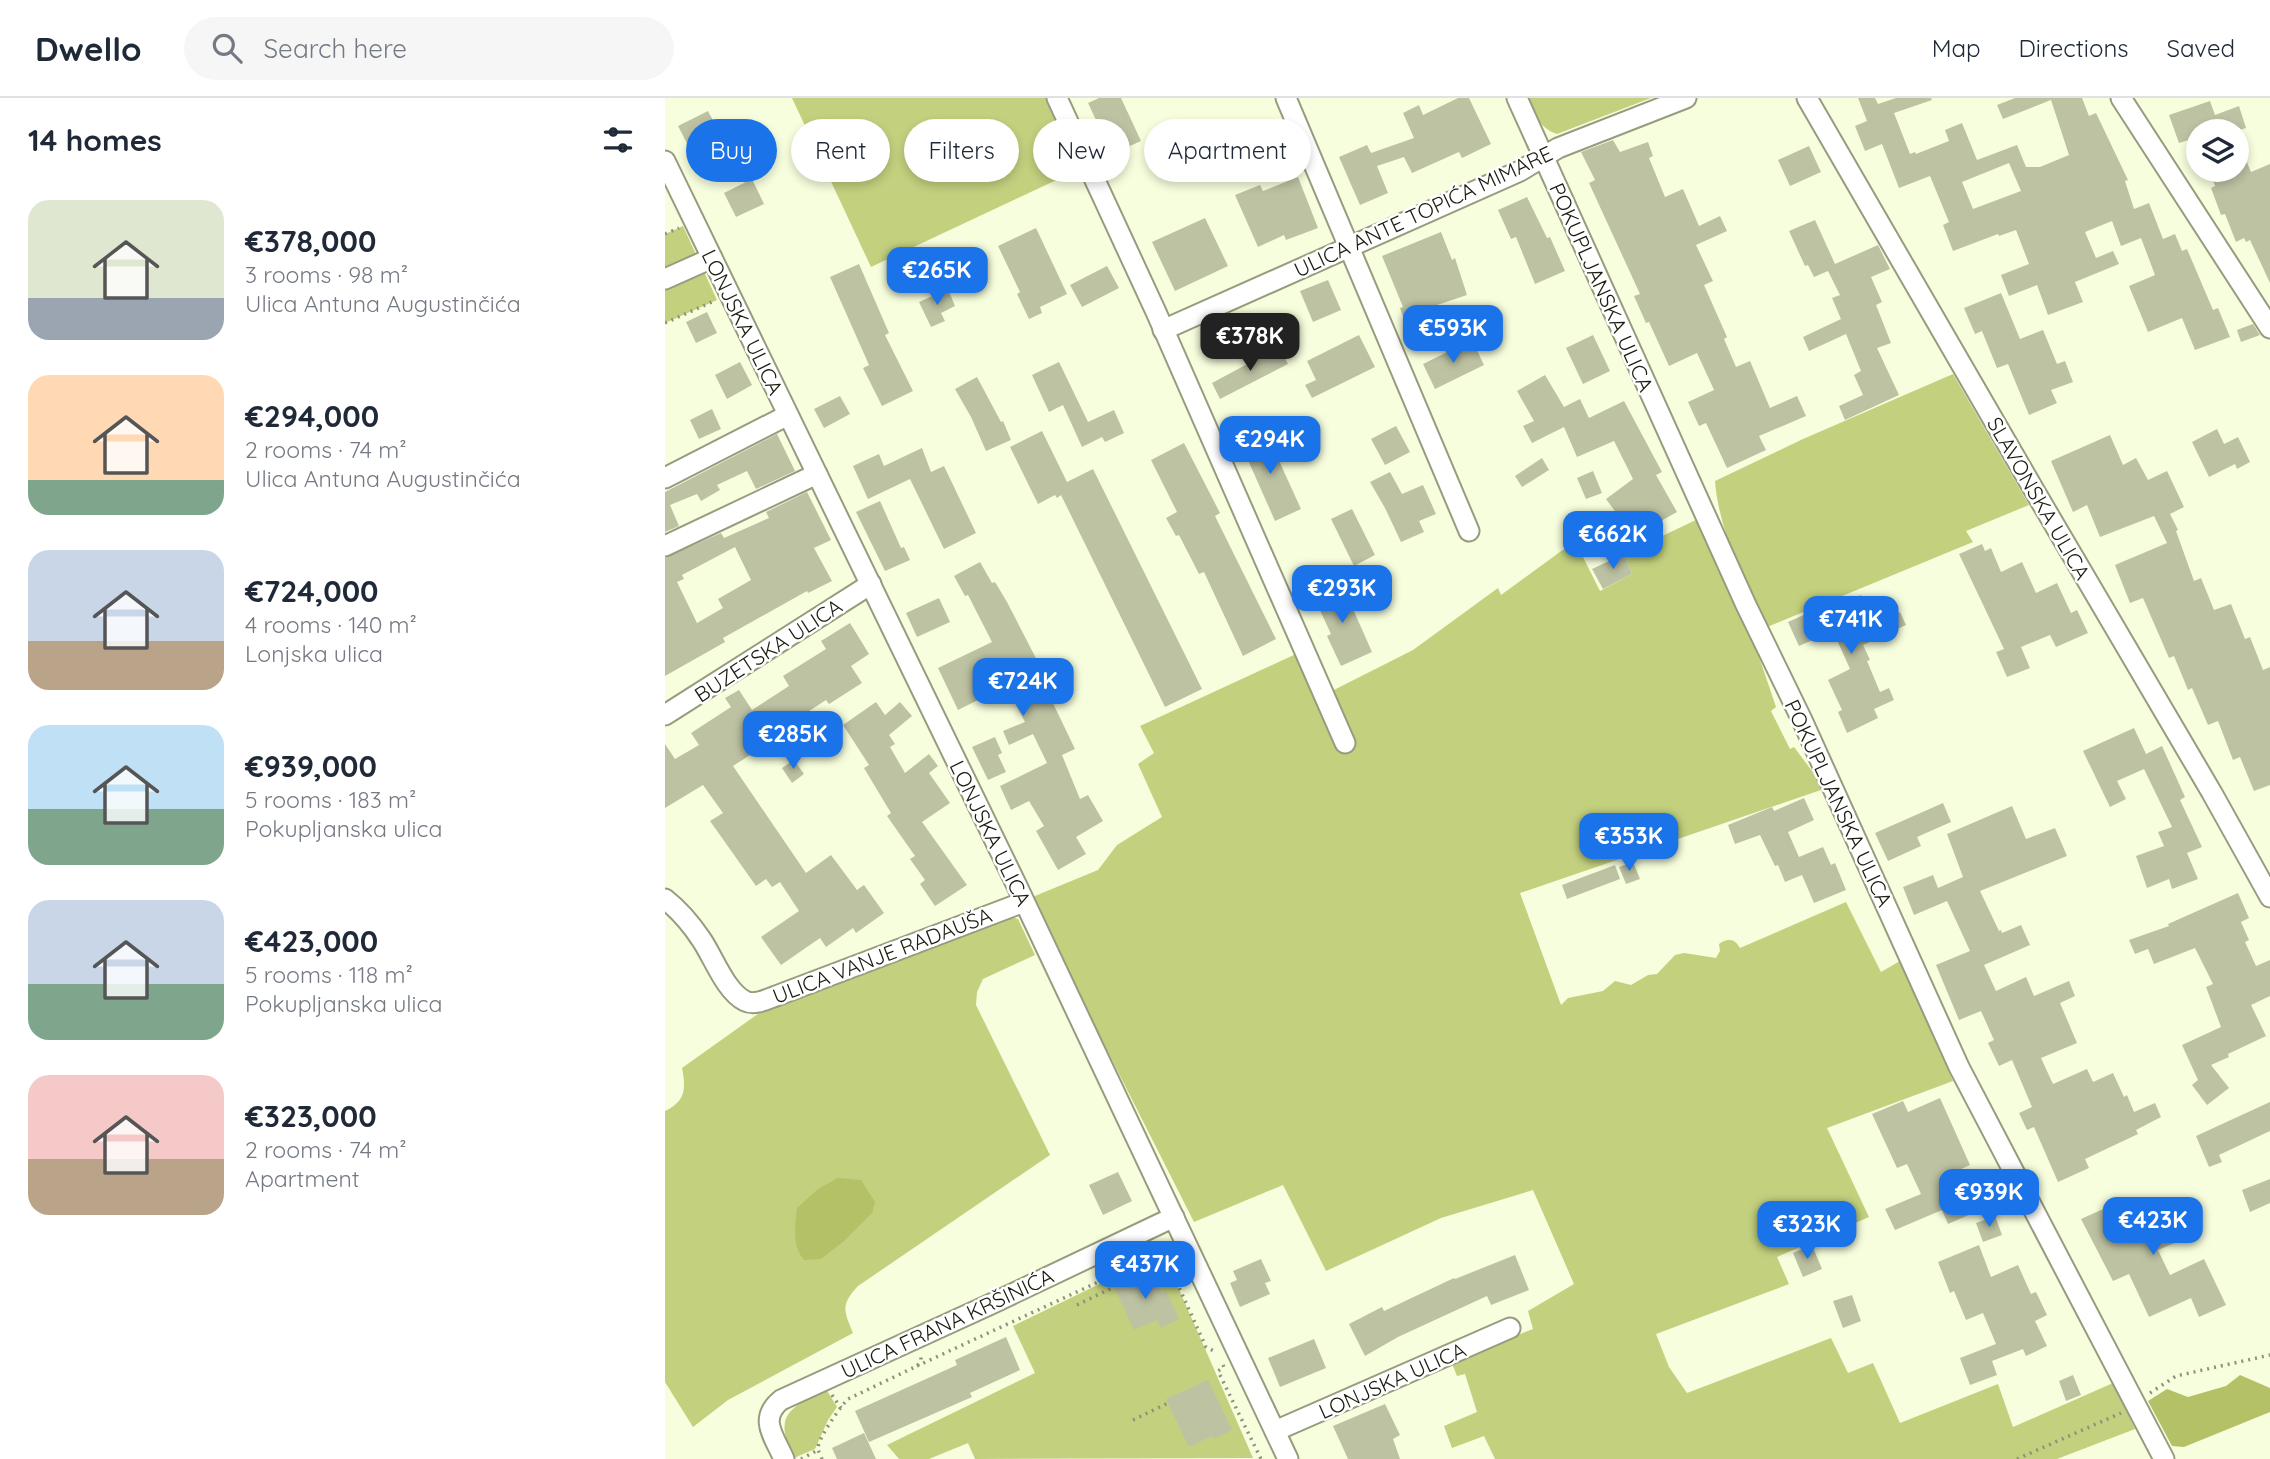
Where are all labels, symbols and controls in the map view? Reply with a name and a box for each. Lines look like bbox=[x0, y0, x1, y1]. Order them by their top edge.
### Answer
search box bbox=[184, 17, 674, 80]
text: Dwello bbox=[35, 28, 142, 69]
icon: search bbox=[208, 29, 246, 67]
text: Search here bbox=[264, 32, 407, 65]
text: Map bbox=[1932, 33, 1981, 63]
text: Directions bbox=[2019, 33, 2129, 63]
text: Saved bbox=[2167, 33, 2235, 63]
chip: Buy bbox=[686, 119, 777, 182]
chip: Rent bbox=[791, 119, 890, 182]
chip: Filters bbox=[904, 119, 1019, 182]
chip: New bbox=[1033, 119, 1130, 182]
chip: Apartment bbox=[1144, 119, 1311, 182]
map controls bbox=[2186, 119, 2249, 182]
button: layers bbox=[2186, 119, 2249, 182]
text: 14 homes bbox=[28, 121, 162, 159]
icon: filters bbox=[599, 121, 637, 159]
street label: ULICA ANTE TOPIĆA MIMARE bbox=[1290, 140, 1556, 282]
street label: POKUPLJANSKA ULICA bbox=[1544, 179, 1660, 395]
text: €378,000 bbox=[245, 222, 376, 260]
icon: home bbox=[84, 228, 168, 312]
street label: LONJSKA ULICA bbox=[697, 245, 789, 399]
pin: €265K bbox=[888, 248, 986, 307]
text: €265K bbox=[903, 255, 971, 284]
text: 3 rooms · 98 m² bbox=[245, 260, 408, 289]
text: Ulica Antuna Augustinčića bbox=[245, 289, 521, 318]
pin: €593K bbox=[1404, 306, 1502, 365]
text: €593K bbox=[1419, 313, 1487, 342]
pin: €378K bbox=[1201, 314, 1299, 373]
text: €378K bbox=[1216, 321, 1284, 350]
text: €294,000 bbox=[245, 397, 379, 435]
icon: home bbox=[84, 403, 168, 487]
street label: SLAVONSKA ULICA bbox=[1982, 412, 2096, 584]
pin: €294K bbox=[1221, 416, 1319, 476]
text: €294K bbox=[1235, 424, 1305, 453]
text: 2 rooms · 74 m² bbox=[245, 435, 407, 464]
text: Ulica Antuna Augustinčića bbox=[245, 464, 521, 493]
pin: €662K bbox=[1564, 512, 1662, 571]
text: €662K bbox=[1579, 519, 1647, 548]
pin: €293K bbox=[1293, 566, 1391, 625]
text: €724,000 bbox=[245, 572, 379, 610]
text: €293K bbox=[1308, 573, 1376, 602]
icon: home bbox=[84, 578, 168, 662]
street label: BUZETSKA ULICA bbox=[689, 593, 847, 707]
pin: €741K bbox=[1802, 596, 1900, 656]
text: €741K bbox=[1820, 604, 1882, 633]
text: 4 rooms · 140 m² bbox=[245, 610, 417, 639]
text: Lonjska ulica bbox=[245, 639, 383, 668]
pin: €724K bbox=[974, 658, 1072, 718]
text: €724K bbox=[989, 666, 1057, 695]
street label: POKUPLJANSKA ULICA bbox=[1780, 695, 1898, 911]
pin: €285K bbox=[744, 712, 842, 771]
text: €285K bbox=[759, 719, 827, 748]
text: €939,000 bbox=[245, 747, 377, 785]
icon: home bbox=[84, 753, 168, 837]
street label: LONJSKA ULICA bbox=[945, 756, 1037, 910]
text: 5 rooms · 183 m² bbox=[245, 785, 416, 814]
text: Pokupljanska ulica bbox=[245, 814, 442, 843]
pin: €353K bbox=[1580, 814, 1678, 873]
text: €353K bbox=[1595, 821, 1663, 850]
street label: ULICA VANJE RADAUŠA bbox=[769, 901, 995, 1009]
text: €423,000 bbox=[245, 922, 378, 960]
icon: home bbox=[84, 928, 168, 1012]
text: 5 rooms · 118 m² bbox=[245, 960, 413, 989]
text: Pokupljanska ulica bbox=[245, 989, 442, 1018]
text: €323,000 bbox=[245, 1097, 377, 1135]
icon: home bbox=[84, 1103, 168, 1187]
text: 2 rooms · 74 m² bbox=[245, 1135, 407, 1164]
text: Apartment bbox=[245, 1164, 359, 1193]
pin: €939K bbox=[1940, 1170, 2038, 1229]
text: €939K bbox=[1955, 1177, 2023, 1206]
pin: €423K bbox=[2104, 1198, 2202, 1257]
pin: €323K bbox=[1758, 1202, 1856, 1261]
text: €423K bbox=[2119, 1205, 2187, 1234]
text: €323K bbox=[1773, 1209, 1841, 1238]
pin: €437K bbox=[1096, 1242, 1194, 1301]
text: €437K bbox=[1111, 1249, 1179, 1278]
street label: ULICA FRANA KRŠINIĆA bbox=[837, 1262, 1057, 1384]
street label: LONJSKA ULICA bbox=[1314, 1336, 1470, 1424]

